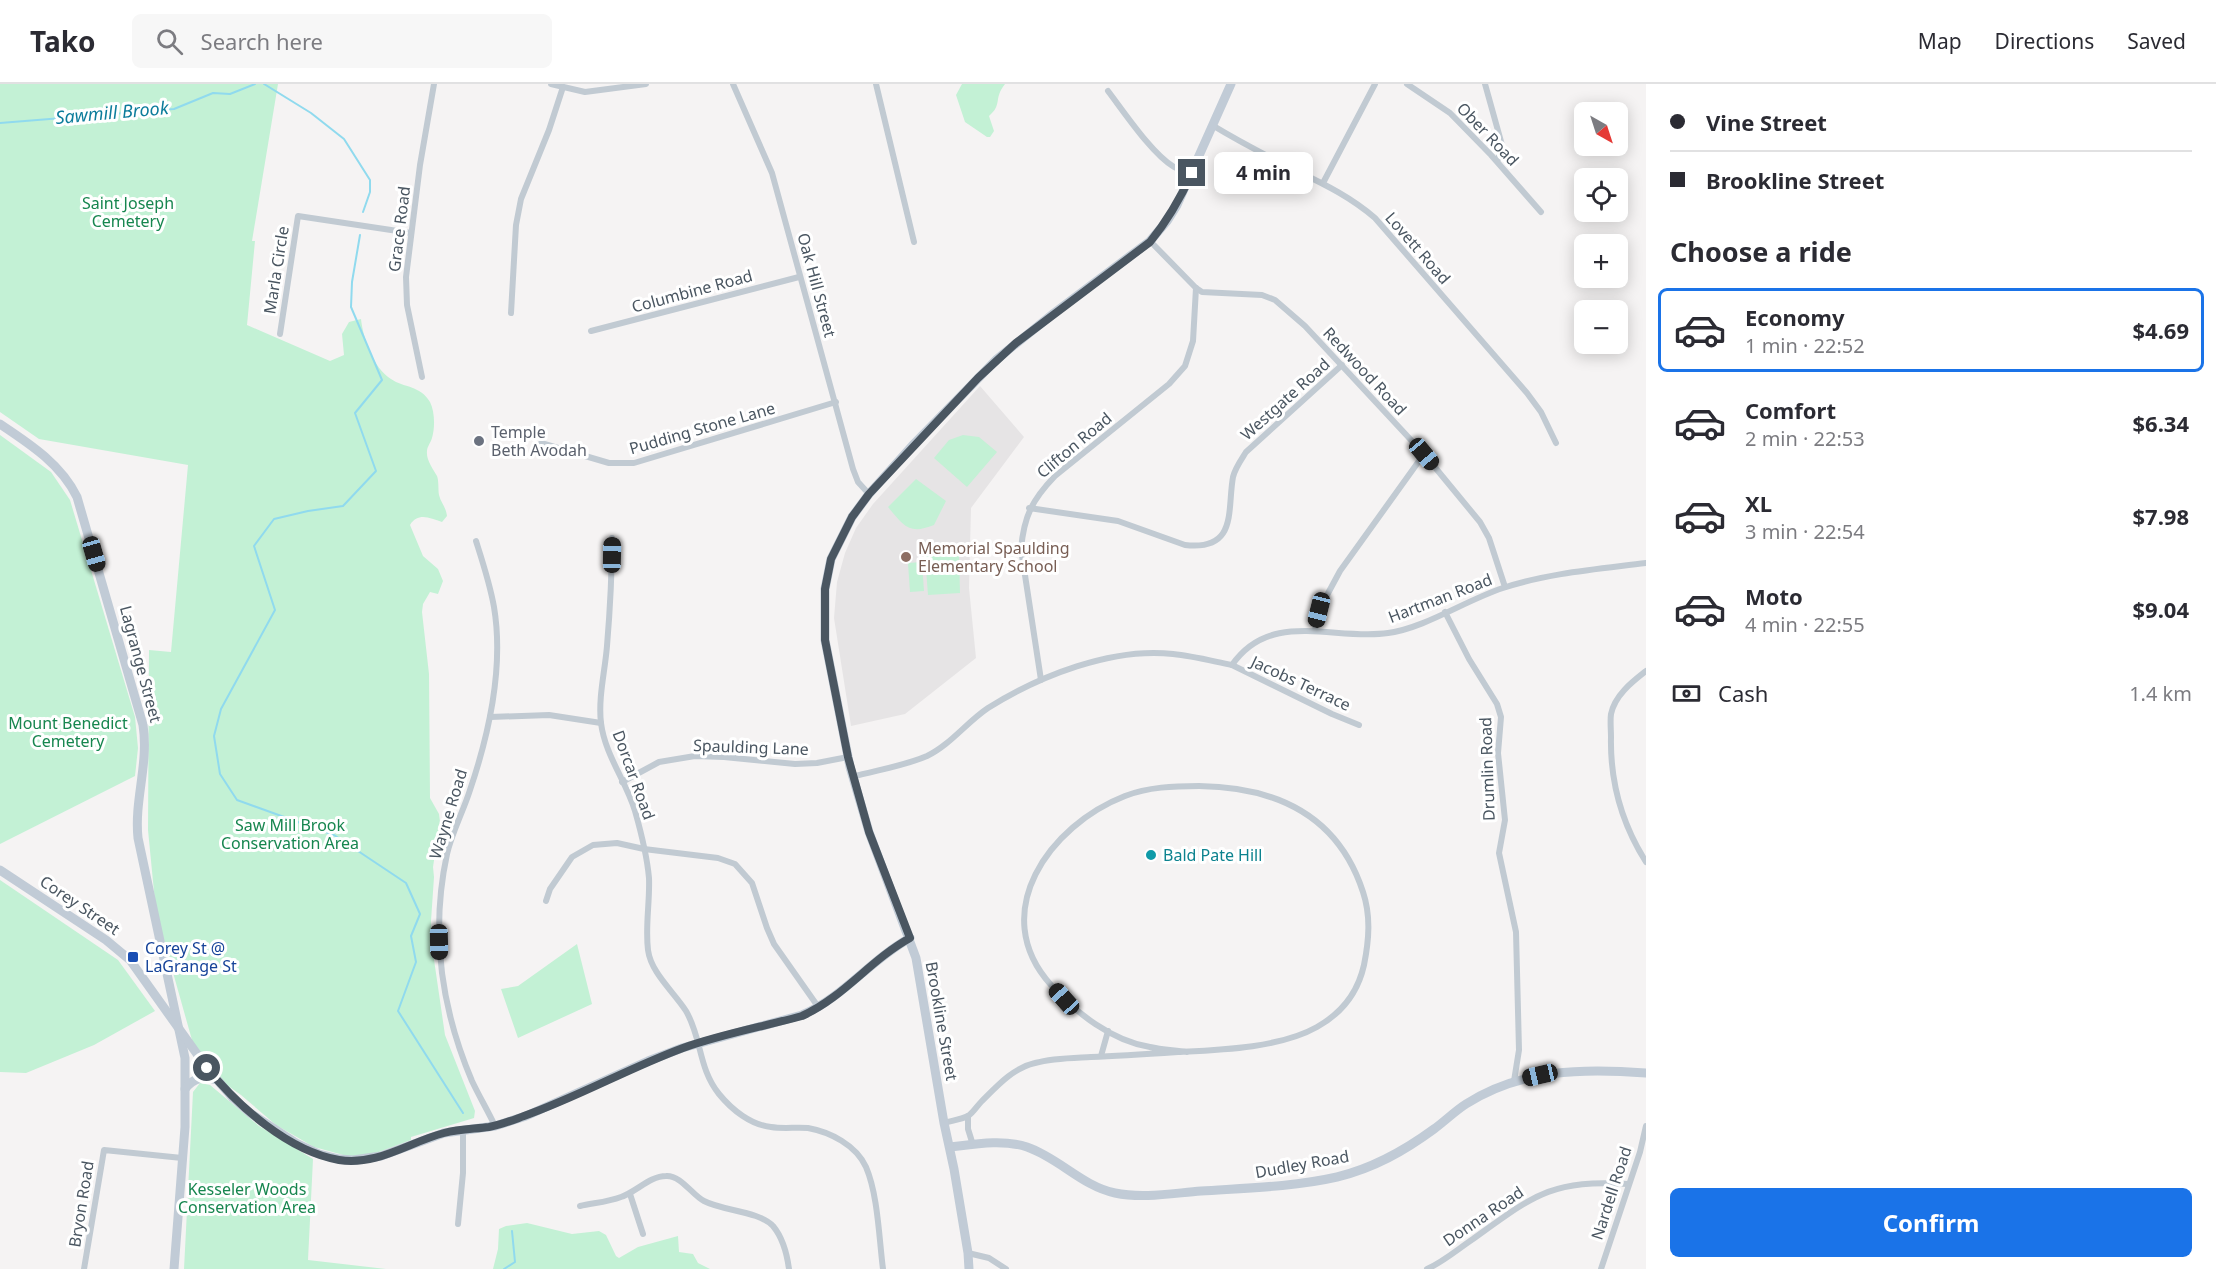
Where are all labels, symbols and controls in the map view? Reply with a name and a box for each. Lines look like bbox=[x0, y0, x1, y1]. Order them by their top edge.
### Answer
search box bbox=[132, 14, 552, 68]
text: Tako bbox=[30, 22, 96, 60]
icon: search bbox=[153, 25, 186, 58]
text: Search here bbox=[201, 26, 323, 56]
text: Map bbox=[1918, 27, 1962, 55]
text: Directions bbox=[1995, 27, 2094, 55]
text: Saved bbox=[2127, 27, 2186, 55]
water label: Sawmill Brook bbox=[54, 95, 171, 129]
street label: Ober Road bbox=[1452, 97, 1524, 171]
north arrow bbox=[1574, 102, 1628, 156]
map controls bbox=[1574, 102, 1628, 354]
text: Vine Street bbox=[1706, 107, 1827, 137]
callout: 4 min bbox=[1213, 152, 1312, 194]
route end bbox=[1178, 159, 1205, 186]
text: 4 min bbox=[1236, 159, 1291, 186]
text: Brookline Street bbox=[1706, 165, 1884, 195]
button: locate bbox=[1574, 168, 1628, 222]
street label: Grace Road bbox=[383, 185, 415, 273]
park label: Saint Joseph Cemetery bbox=[82, 192, 174, 232]
street label: Lovett Road bbox=[1380, 207, 1456, 289]
street label: Marla Circle bbox=[258, 224, 294, 316]
street label: Oak Hill Street bbox=[792, 230, 842, 340]
text: Choose a ride bbox=[1670, 233, 1852, 270]
button: + bbox=[1574, 234, 1628, 288]
street label: Columbine Road bbox=[629, 264, 755, 318]
button: − bbox=[1574, 300, 1628, 354]
text: Economy bbox=[1745, 302, 1844, 332]
icon: car bbox=[1673, 303, 1727, 357]
text: $4.69 bbox=[2132, 315, 2189, 345]
street label: Redwood Road bbox=[1318, 322, 1412, 420]
text: 1 min · 22:52 bbox=[1745, 332, 1865, 359]
street label: Westgate Road bbox=[1236, 353, 1334, 445]
text: Comfort bbox=[1745, 395, 1836, 425]
icon: car bbox=[1673, 396, 1727, 450]
street label: Pudding Stone Lane bbox=[626, 397, 778, 459]
street label: Clifton Road bbox=[1032, 407, 1116, 483]
text: $6.34 bbox=[2132, 408, 2189, 438]
place label: Temple Beth Avodah bbox=[491, 421, 587, 461]
text: 2 min · 22:53 bbox=[1745, 425, 1865, 452]
marker: Temple Beth Avodah bbox=[472, 434, 486, 448]
car bbox=[1406, 434, 1442, 474]
text: XL bbox=[1745, 488, 1772, 518]
icon: car bbox=[1673, 489, 1727, 543]
text: $7.98 bbox=[2132, 501, 2189, 531]
text: 3 min · 22:54 bbox=[1745, 518, 1865, 545]
car bbox=[80, 534, 108, 574]
car bbox=[603, 537, 621, 573]
place label: Memorial Spaulding Elementary School bbox=[918, 537, 1070, 577]
marker: Memorial Spaulding Elementary School bbox=[899, 550, 913, 564]
street label: Hartman Road bbox=[1385, 568, 1495, 628]
text: Moto bbox=[1745, 581, 1803, 611]
icon: car bbox=[1673, 582, 1727, 636]
car bbox=[1306, 590, 1332, 630]
text: $9.04 bbox=[2132, 594, 2189, 624]
street label: Lagrange Street bbox=[115, 603, 167, 725]
text: 4 min · 22:55 bbox=[1745, 611, 1865, 638]
street label: Jacobs Terrace bbox=[1246, 649, 1354, 716]
icon: cash bbox=[1670, 677, 1703, 710]
text: Cash bbox=[1718, 678, 1768, 708]
text: 1.4 km bbox=[2129, 680, 2192, 707]
park label: Mount Benedict Cemetery bbox=[8, 712, 128, 752]
street label: Drumlin Road bbox=[1474, 717, 1500, 821]
street label: Dorcar Road bbox=[608, 727, 660, 823]
street label: Spaulding Lane bbox=[693, 734, 809, 760]
street label: Wayne Road bbox=[424, 766, 472, 862]
park label: Saw Mill Brook Conservation Area bbox=[221, 814, 359, 854]
place label: Bald Pate Hill bbox=[1163, 844, 1262, 866]
marker: Bald Pate Hill bbox=[1144, 848, 1158, 862]
street label: Corey Street bbox=[36, 870, 124, 940]
car bbox=[430, 924, 448, 960]
place label: Corey St @ LaGrange St bbox=[145, 937, 237, 977]
marker: Corey St @ LaGrange St bbox=[126, 950, 140, 964]
street label: Brookline Street bbox=[921, 960, 963, 1083]
car bbox=[1045, 980, 1083, 1018]
route start bbox=[193, 1054, 220, 1081]
car bbox=[1520, 1062, 1560, 1088]
street label: Nardell Road bbox=[1586, 1143, 1636, 1243]
street label: Dudley Road bbox=[1253, 1145, 1351, 1183]
street label: Bryon Road bbox=[63, 1159, 99, 1249]
park label: Kesseler Woods Conservation Area bbox=[178, 1178, 316, 1218]
street label: Donna Road bbox=[1438, 1181, 1528, 1251]
button: Confirm bbox=[1670, 1188, 2192, 1257]

